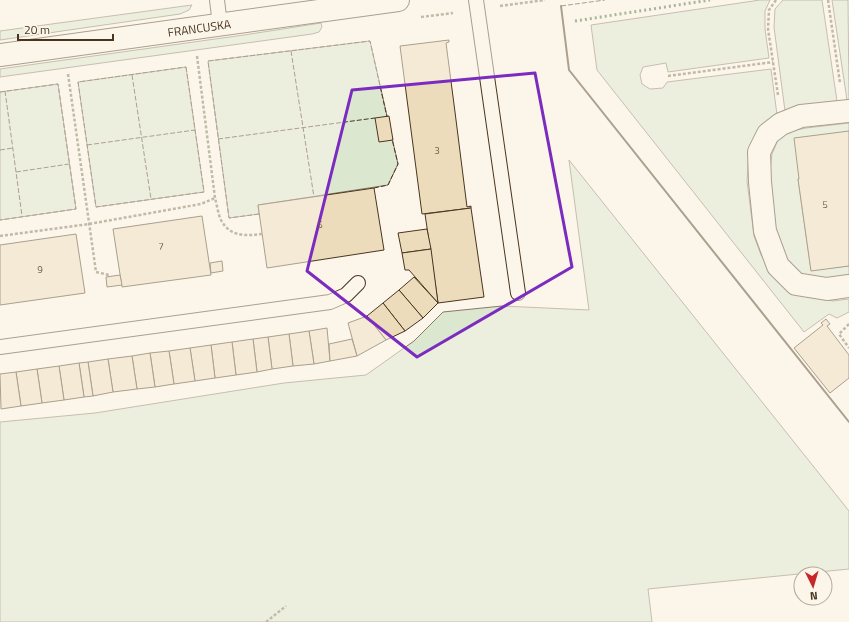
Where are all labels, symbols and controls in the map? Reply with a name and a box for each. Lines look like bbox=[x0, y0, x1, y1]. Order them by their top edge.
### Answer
street label: FRANCUSKA bbox=[166, 14, 232, 41]
scale bar bbox=[18, 16, 113, 42]
text: 20 m bbox=[24, 20, 50, 39]
house number: 3 bbox=[434, 143, 440, 158]
house number: 5 bbox=[822, 197, 828, 212]
house number: 5 bbox=[317, 217, 323, 232]
house number: 7 bbox=[158, 239, 164, 254]
house number: 9 bbox=[37, 262, 43, 277]
north arrow bbox=[793, 566, 833, 606]
text: N bbox=[809, 588, 818, 604]

